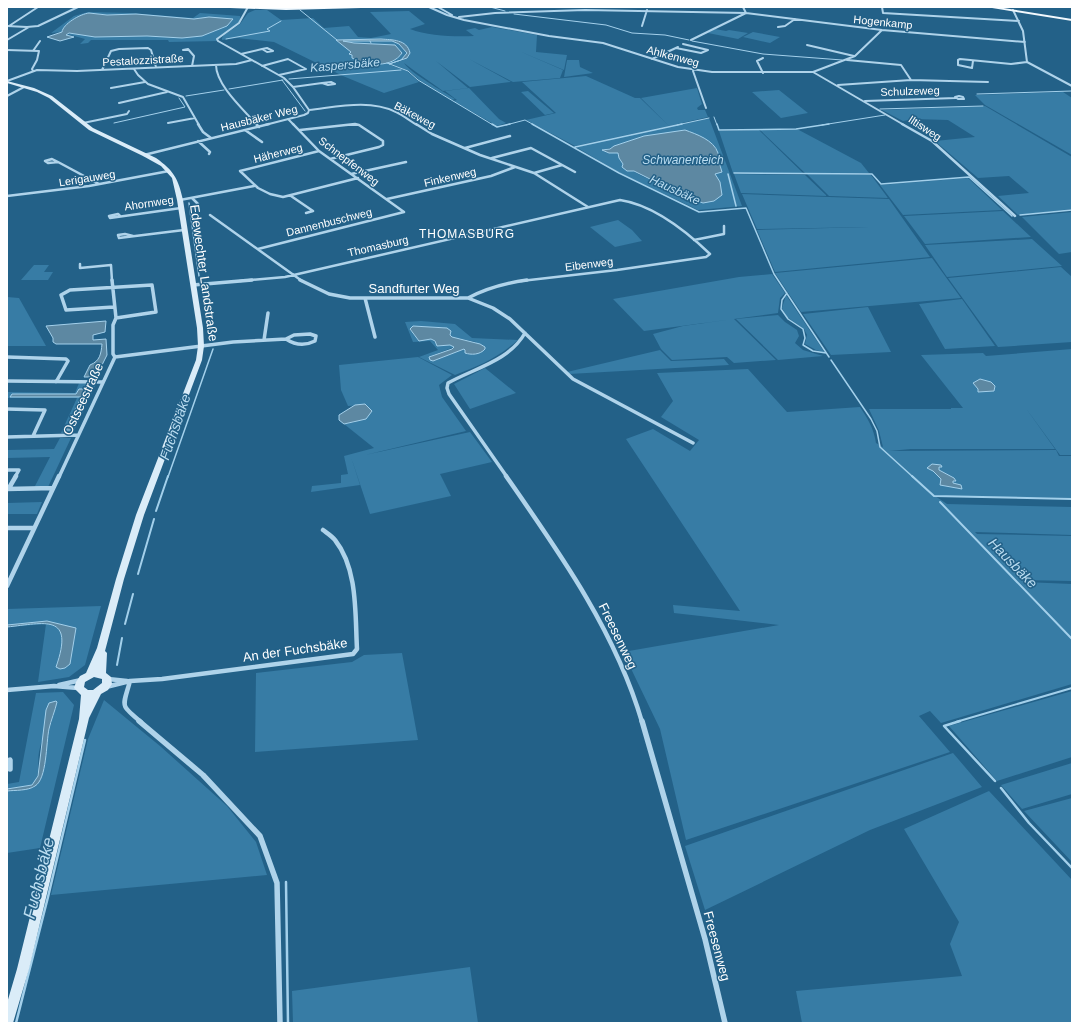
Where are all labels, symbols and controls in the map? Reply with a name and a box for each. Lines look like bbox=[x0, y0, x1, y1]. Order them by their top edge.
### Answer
street label: Hogenkamp bbox=[853, 13, 913, 31]
street label: Ahlkenweg bbox=[645, 43, 701, 69]
street label: Pestalozzistraße bbox=[102, 52, 184, 68]
water label: Kaspersbäke bbox=[309, 55, 381, 75]
street label: Schulzeweg bbox=[880, 84, 940, 98]
street label: Bäkeweg bbox=[392, 99, 438, 131]
street label: Hausbäker Weg bbox=[219, 103, 299, 133]
street label: Iltisweg bbox=[906, 113, 944, 143]
street label: Schnepfenweg bbox=[316, 134, 382, 188]
street label: Häherweg bbox=[252, 141, 304, 165]
water label: Schwanenteich bbox=[642, 153, 724, 167]
street label: Finkenweg bbox=[423, 165, 477, 189]
street label: Lerigauweg bbox=[58, 168, 116, 188]
water label: Hausbäke bbox=[648, 172, 703, 208]
street label: Ahornweg bbox=[124, 194, 174, 212]
street label: Edewechter Landstraße bbox=[187, 204, 221, 342]
street label: Dannenbuschweg bbox=[285, 206, 373, 238]
district label: THOMASBURG bbox=[419, 227, 515, 241]
street label: Thomasburg bbox=[347, 233, 409, 259]
street label: Eibenweg bbox=[564, 255, 614, 273]
street label: Sandfurter Weg bbox=[369, 281, 459, 296]
street label: Ostseestraße bbox=[60, 360, 106, 438]
water label: Fuchsbäke bbox=[156, 392, 194, 462]
water label: Hausbäke bbox=[985, 535, 1041, 591]
street label: Freesenweg bbox=[596, 601, 640, 671]
street label: An der Fuchsbäke bbox=[242, 635, 348, 665]
water label: Fuchsbäke bbox=[20, 835, 58, 921]
street label: Freesenweg bbox=[700, 910, 734, 982]

